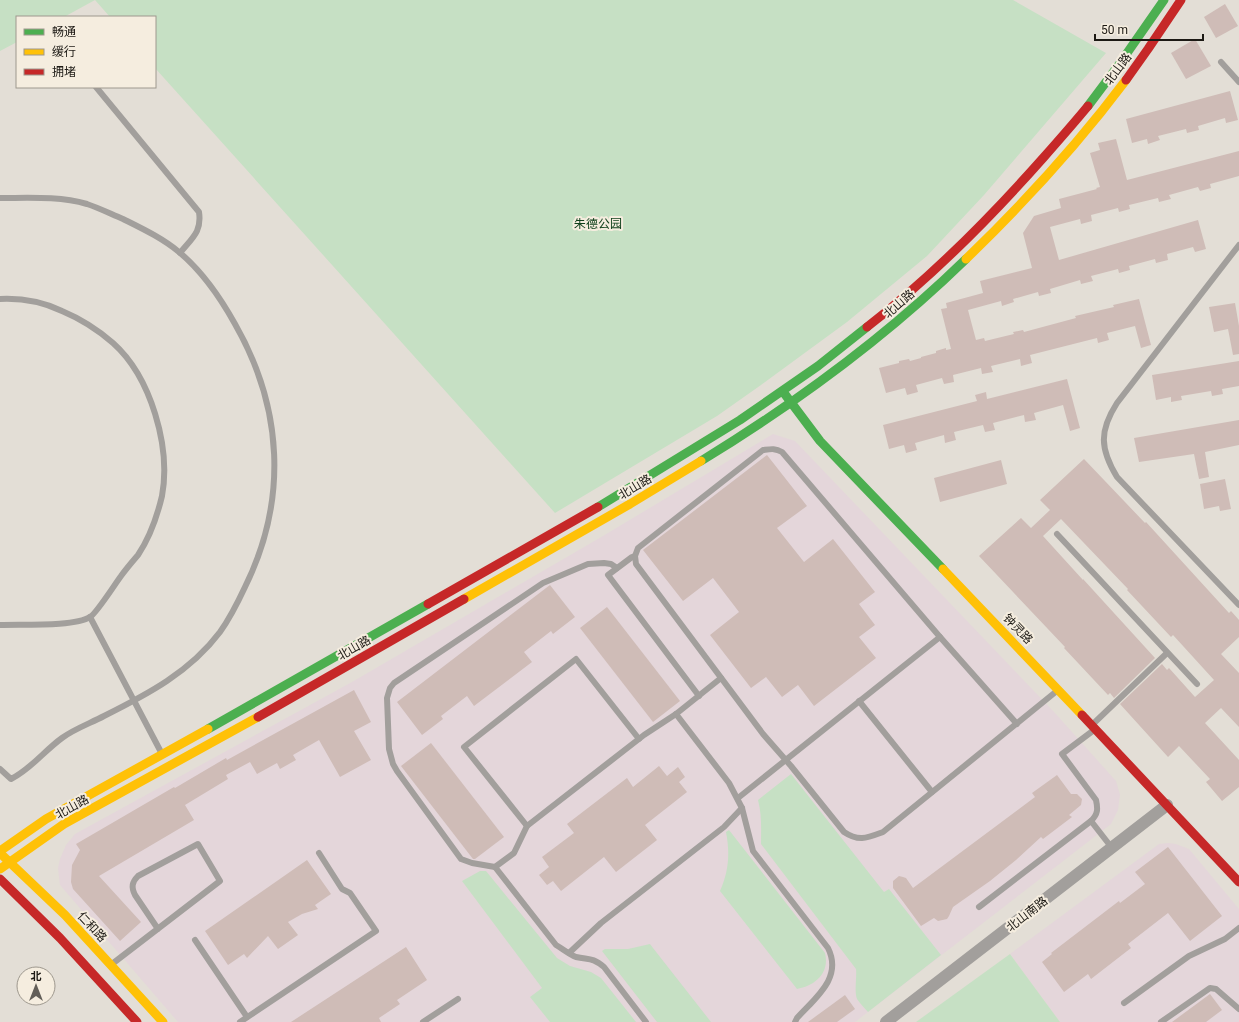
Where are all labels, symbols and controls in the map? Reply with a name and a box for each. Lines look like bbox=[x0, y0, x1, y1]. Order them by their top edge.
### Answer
legend bbox=[16, 16, 156, 88]
scale bar bbox=[1095, 16, 1203, 42]
text: 50 m bbox=[1101, 23, 1128, 37]
text: 畅通 bbox=[52, 25, 76, 39]
text: 缓行 bbox=[52, 45, 76, 59]
street label: 北山路 bbox=[1102, 50, 1134, 88]
text: 拥堵 bbox=[52, 65, 76, 79]
park label: 朱德公园 bbox=[574, 217, 622, 231]
street label: 北山路 bbox=[881, 287, 917, 321]
street label: 北山路 bbox=[616, 472, 654, 502]
street label: 钟灵路 bbox=[1000, 611, 1036, 647]
street label: 北山路 bbox=[335, 633, 373, 663]
street label: 北山路 bbox=[53, 792, 91, 822]
street label: 北山南路 bbox=[1004, 894, 1050, 934]
street label: 仁和路 bbox=[75, 909, 109, 945]
north arrow bbox=[16, 966, 56, 1006]
text: 北 bbox=[31, 970, 42, 983]

